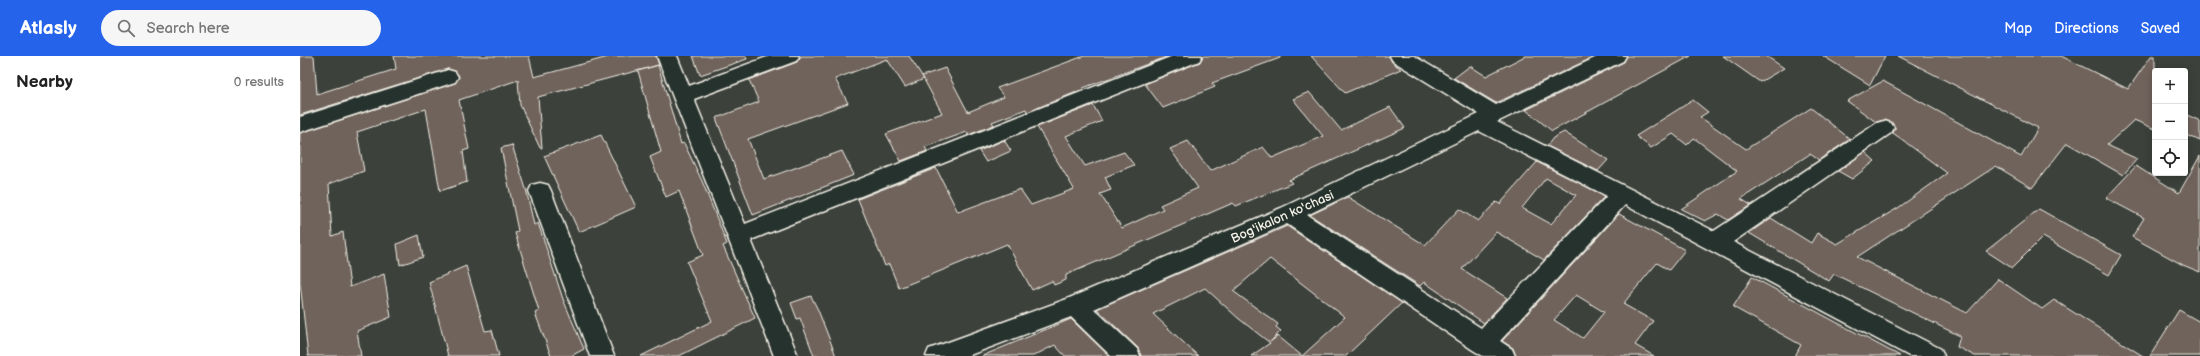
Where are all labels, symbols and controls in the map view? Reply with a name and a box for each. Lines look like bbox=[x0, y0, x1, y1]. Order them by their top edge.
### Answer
search box bbox=[101, 10, 381, 46]
text: Atlasly bbox=[20, 17, 77, 40]
icon: search bbox=[115, 17, 137, 39]
text: Search here bbox=[147, 19, 230, 38]
text: Map bbox=[2004, 20, 2032, 37]
text: Directions bbox=[2054, 20, 2119, 37]
text: Saved bbox=[2141, 20, 2180, 37]
map controls bbox=[2152, 68, 2188, 176]
button: + bbox=[2152, 68, 2188, 104]
text: Nearby bbox=[16, 72, 73, 92]
text: 0 results bbox=[234, 74, 284, 90]
button: − bbox=[2152, 104, 2188, 140]
button: locate bbox=[2152, 140, 2188, 176]
street label: Bog'ikalon ko'chasi bbox=[1228, 187, 1336, 247]

